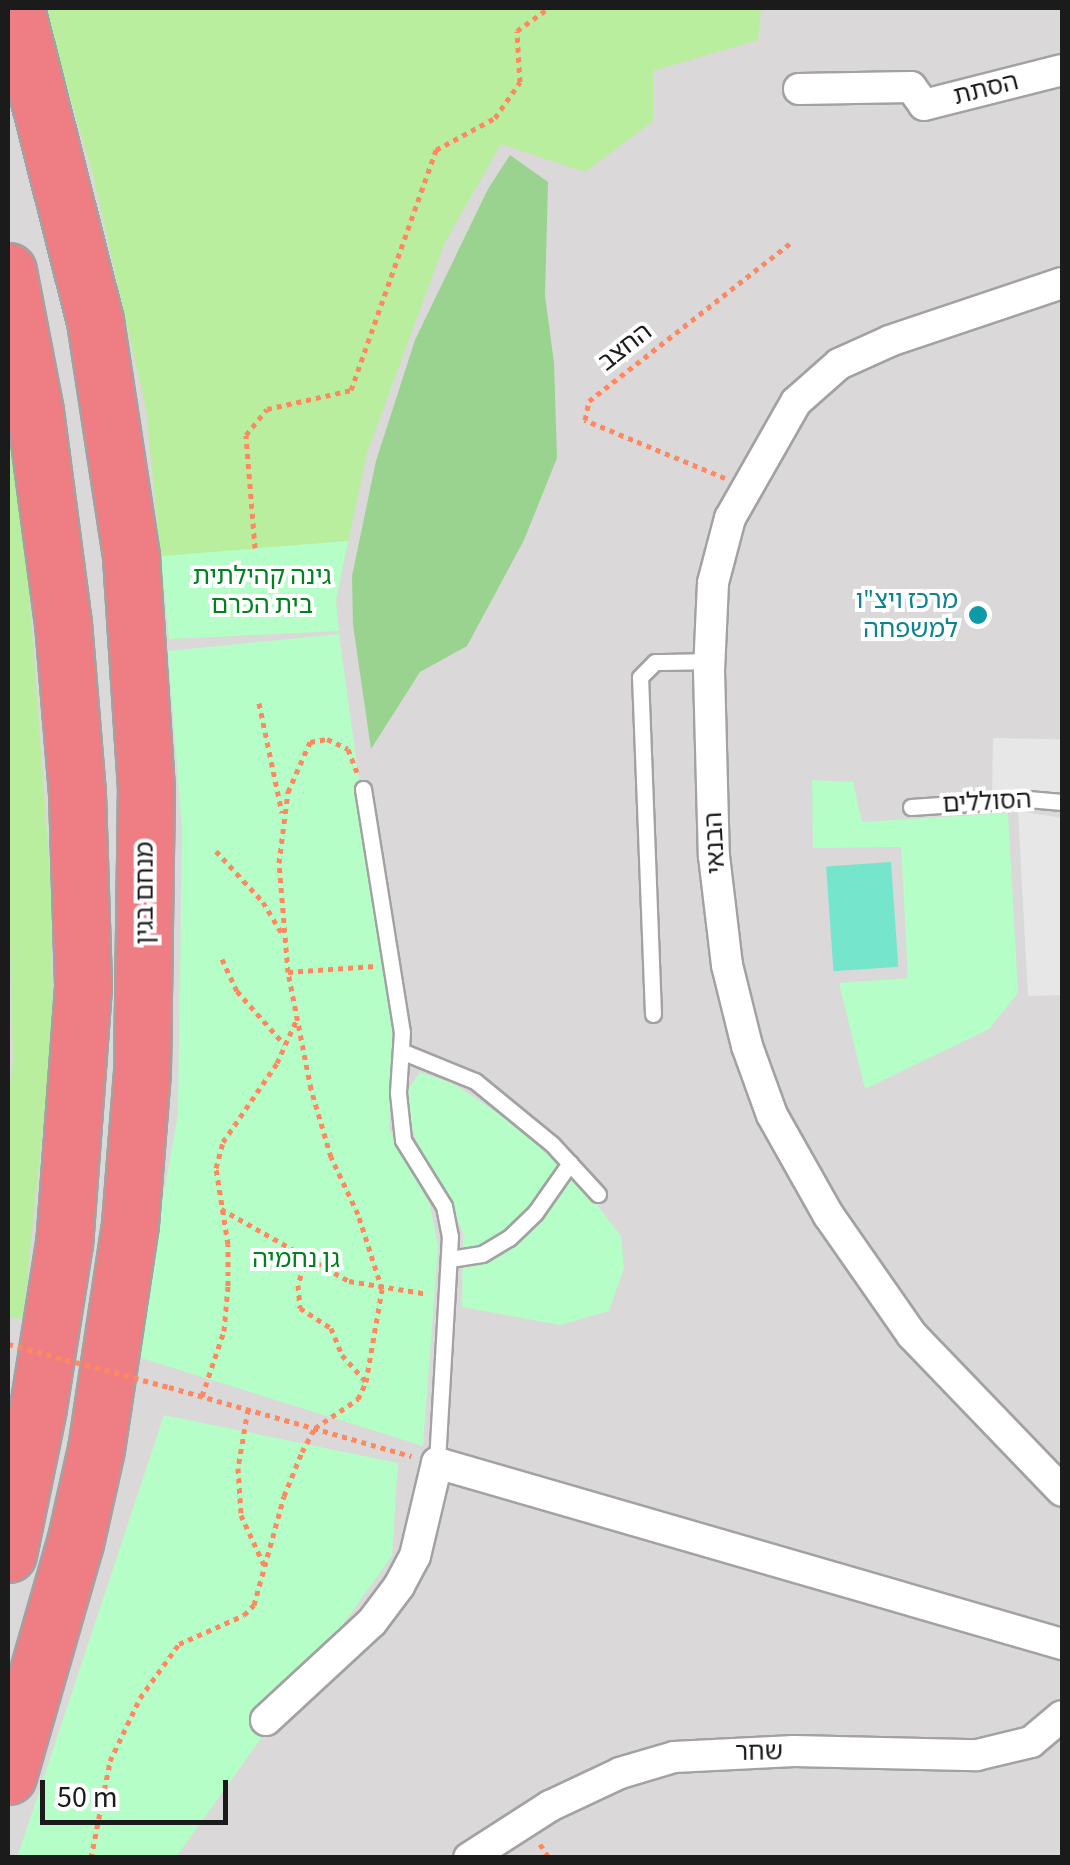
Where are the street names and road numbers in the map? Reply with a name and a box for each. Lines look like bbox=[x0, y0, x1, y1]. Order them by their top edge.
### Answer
street label: הסתת bbox=[950, 66, 1022, 112]
street label: החצב bbox=[592, 317, 658, 377]
street label: הסוללים bbox=[942, 785, 1032, 819]
street label: הבנאי bbox=[698, 811, 732, 875]
street label: מנחם בגין bbox=[130, 841, 160, 945]
street label: שחר bbox=[735, 1737, 783, 1767]

